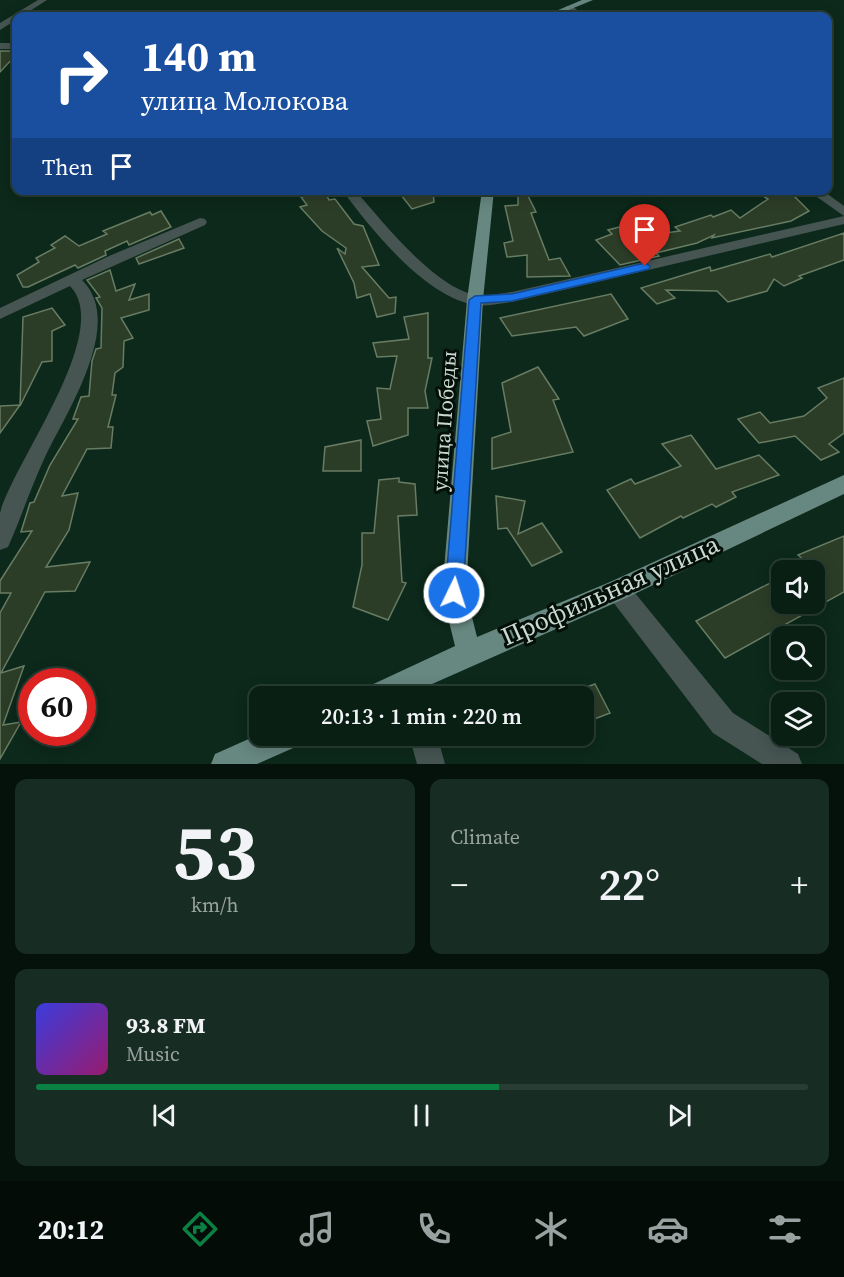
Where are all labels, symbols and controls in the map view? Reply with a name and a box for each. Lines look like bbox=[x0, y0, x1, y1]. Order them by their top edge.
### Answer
text: 140 m bbox=[141, 27, 256, 85]
icon: right bbox=[42, 36, 120, 114]
text: улица Молокова bbox=[141, 82, 348, 119]
icon: arrive bbox=[105, 150, 138, 183]
text: Then bbox=[42, 152, 93, 182]
pin bbox=[619, 204, 670, 266]
icon: arrive bbox=[628, 213, 661, 246]
street label: улица Победы bbox=[425, 350, 463, 492]
street label: Профильная улица bbox=[495, 525, 725, 654]
map controls bbox=[771, 560, 825, 746]
button: sound bbox=[771, 560, 825, 614]
position arrow bbox=[422, 561, 486, 625]
button: search bbox=[771, 626, 825, 680]
speed limit sign: 60 bbox=[18, 668, 96, 746]
button: layers bbox=[771, 692, 825, 746]
text: 20:13 · 1 min · 220 m bbox=[321, 701, 522, 731]
text: 53 bbox=[172, 798, 257, 905]
text: Climate bbox=[451, 823, 520, 851]
text: 22° bbox=[598, 853, 660, 915]
text: − bbox=[451, 862, 468, 907]
text: + bbox=[791, 862, 808, 907]
text: km/h bbox=[191, 891, 239, 919]
text: 93.8 FM bbox=[126, 1010, 205, 1040]
text: Music bbox=[126, 1040, 180, 1068]
icon: previous bbox=[148, 1099, 181, 1132]
icon: pause bbox=[405, 1099, 438, 1132]
icon: next bbox=[663, 1099, 696, 1132]
icon: directions bbox=[179, 1208, 221, 1250]
icon: music bbox=[296, 1208, 338, 1250]
icon: phone bbox=[413, 1208, 455, 1250]
icon: climate bbox=[530, 1208, 572, 1250]
icon: car bbox=[647, 1208, 689, 1250]
icon: filters bbox=[764, 1208, 806, 1250]
text: 20:12 bbox=[38, 1211, 104, 1248]

